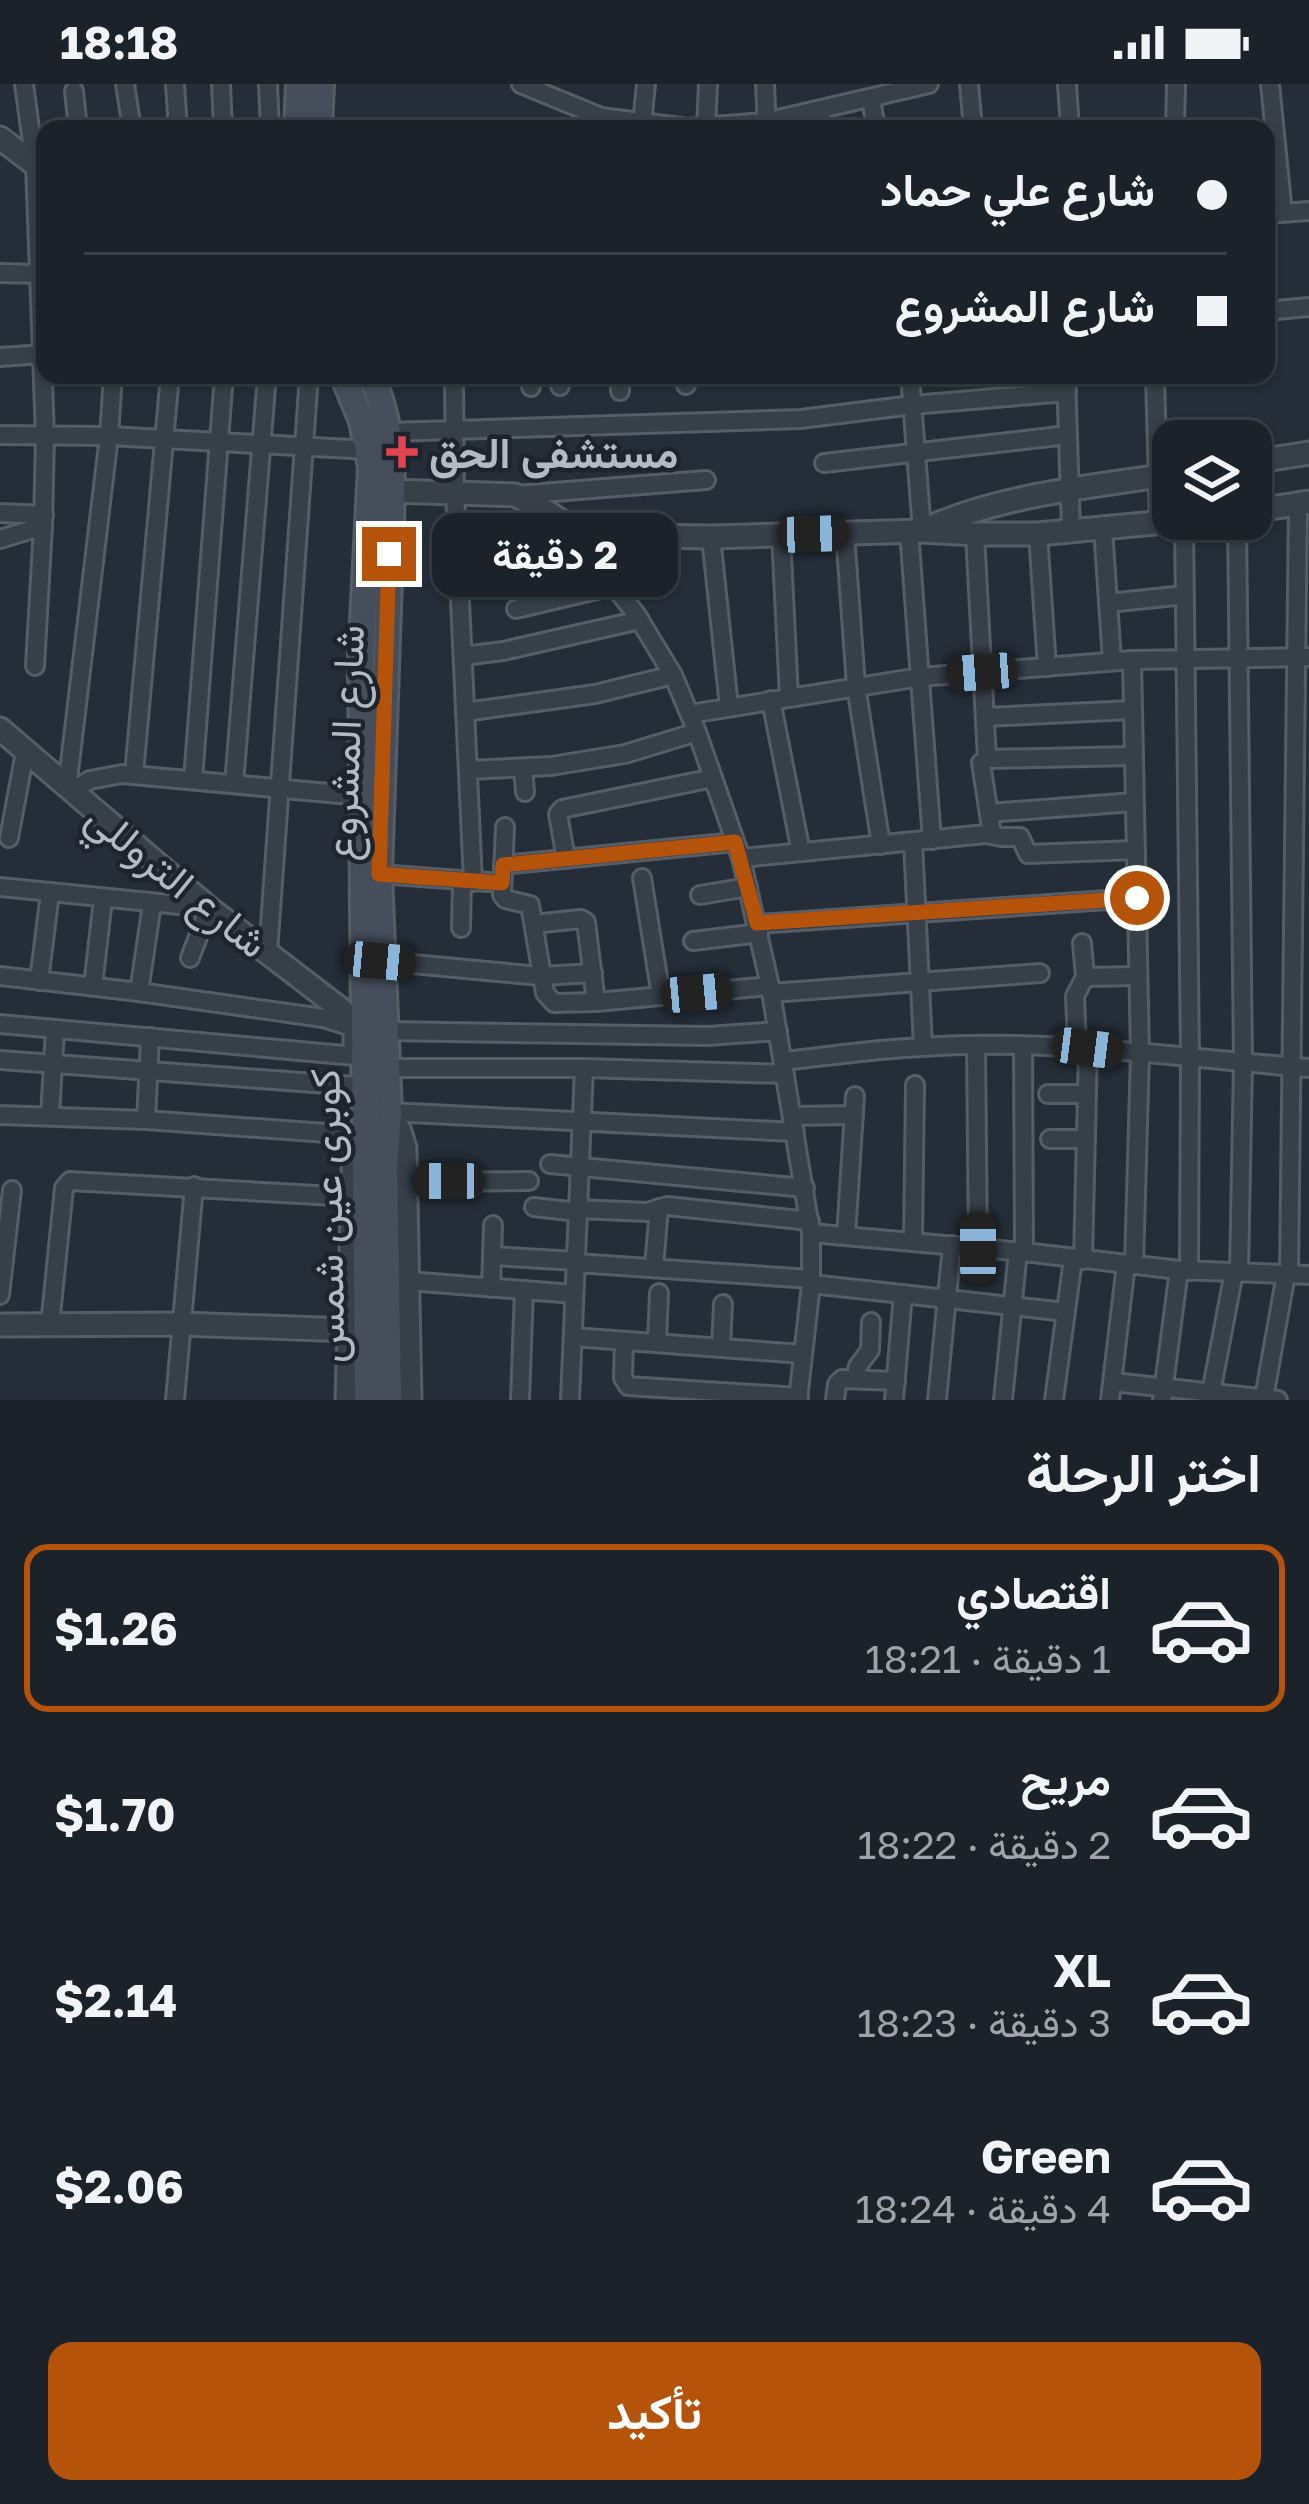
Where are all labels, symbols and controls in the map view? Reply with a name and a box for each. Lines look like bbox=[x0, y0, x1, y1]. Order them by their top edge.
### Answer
text: 18:18 bbox=[60, 15, 178, 69]
text: شارع علي حماد bbox=[880, 162, 1155, 216]
text: شارع المشروع bbox=[895, 278, 1155, 332]
map controls bbox=[1152, 420, 1272, 540]
button: layers bbox=[1152, 420, 1272, 540]
place label: مستشفى الحق bbox=[429, 427, 678, 479]
marker: مستشفى الحق bbox=[386, 436, 418, 468]
callout: 2 دقيقة bbox=[431, 512, 677, 596]
car bbox=[776, 515, 850, 553]
route end bbox=[362, 527, 416, 581]
text: 2 دقيقة bbox=[492, 531, 618, 578]
street label: شارع المشروع bbox=[315, 624, 378, 862]
car bbox=[945, 652, 1019, 692]
street label: شارع التروللي bbox=[70, 791, 279, 976]
route start bbox=[1110, 871, 1164, 925]
car bbox=[343, 940, 417, 982]
car bbox=[660, 972, 734, 1014]
car bbox=[1050, 1026, 1126, 1070]
street label: كوبرى عين شمس bbox=[298, 1068, 357, 1364]
car bbox=[412, 1163, 484, 1199]
car bbox=[960, 1212, 996, 1284]
text: اختر الرحلة bbox=[1026, 1439, 1261, 1504]
text: اقتصادي bbox=[956, 1565, 1111, 1619]
icon: car bbox=[1147, 1574, 1255, 1682]
text: $1.26 bbox=[54, 1601, 178, 1655]
text: 1 دقيقة · 18:21 bbox=[865, 1635, 1111, 1682]
text: مريح bbox=[1020, 1751, 1111, 1805]
icon: car bbox=[1147, 1760, 1255, 1868]
text: $1.70 bbox=[54, 1787, 176, 1841]
text: 2 دقيقة · 18:22 bbox=[858, 1821, 1111, 1868]
text: XL bbox=[1053, 1943, 1111, 1997]
icon: car bbox=[1147, 1946, 1255, 2054]
text: $2.14 bbox=[54, 1973, 177, 2027]
text: 3 دقيقة · 18:23 bbox=[857, 1999, 1111, 2046]
text: Green bbox=[981, 2129, 1111, 2183]
icon: car bbox=[1147, 2132, 1255, 2240]
text: $2.06 bbox=[54, 2159, 184, 2213]
text: 4 دقيقة · 18:24 bbox=[855, 2185, 1111, 2232]
button: تأكيد bbox=[48, 2342, 1261, 2480]

